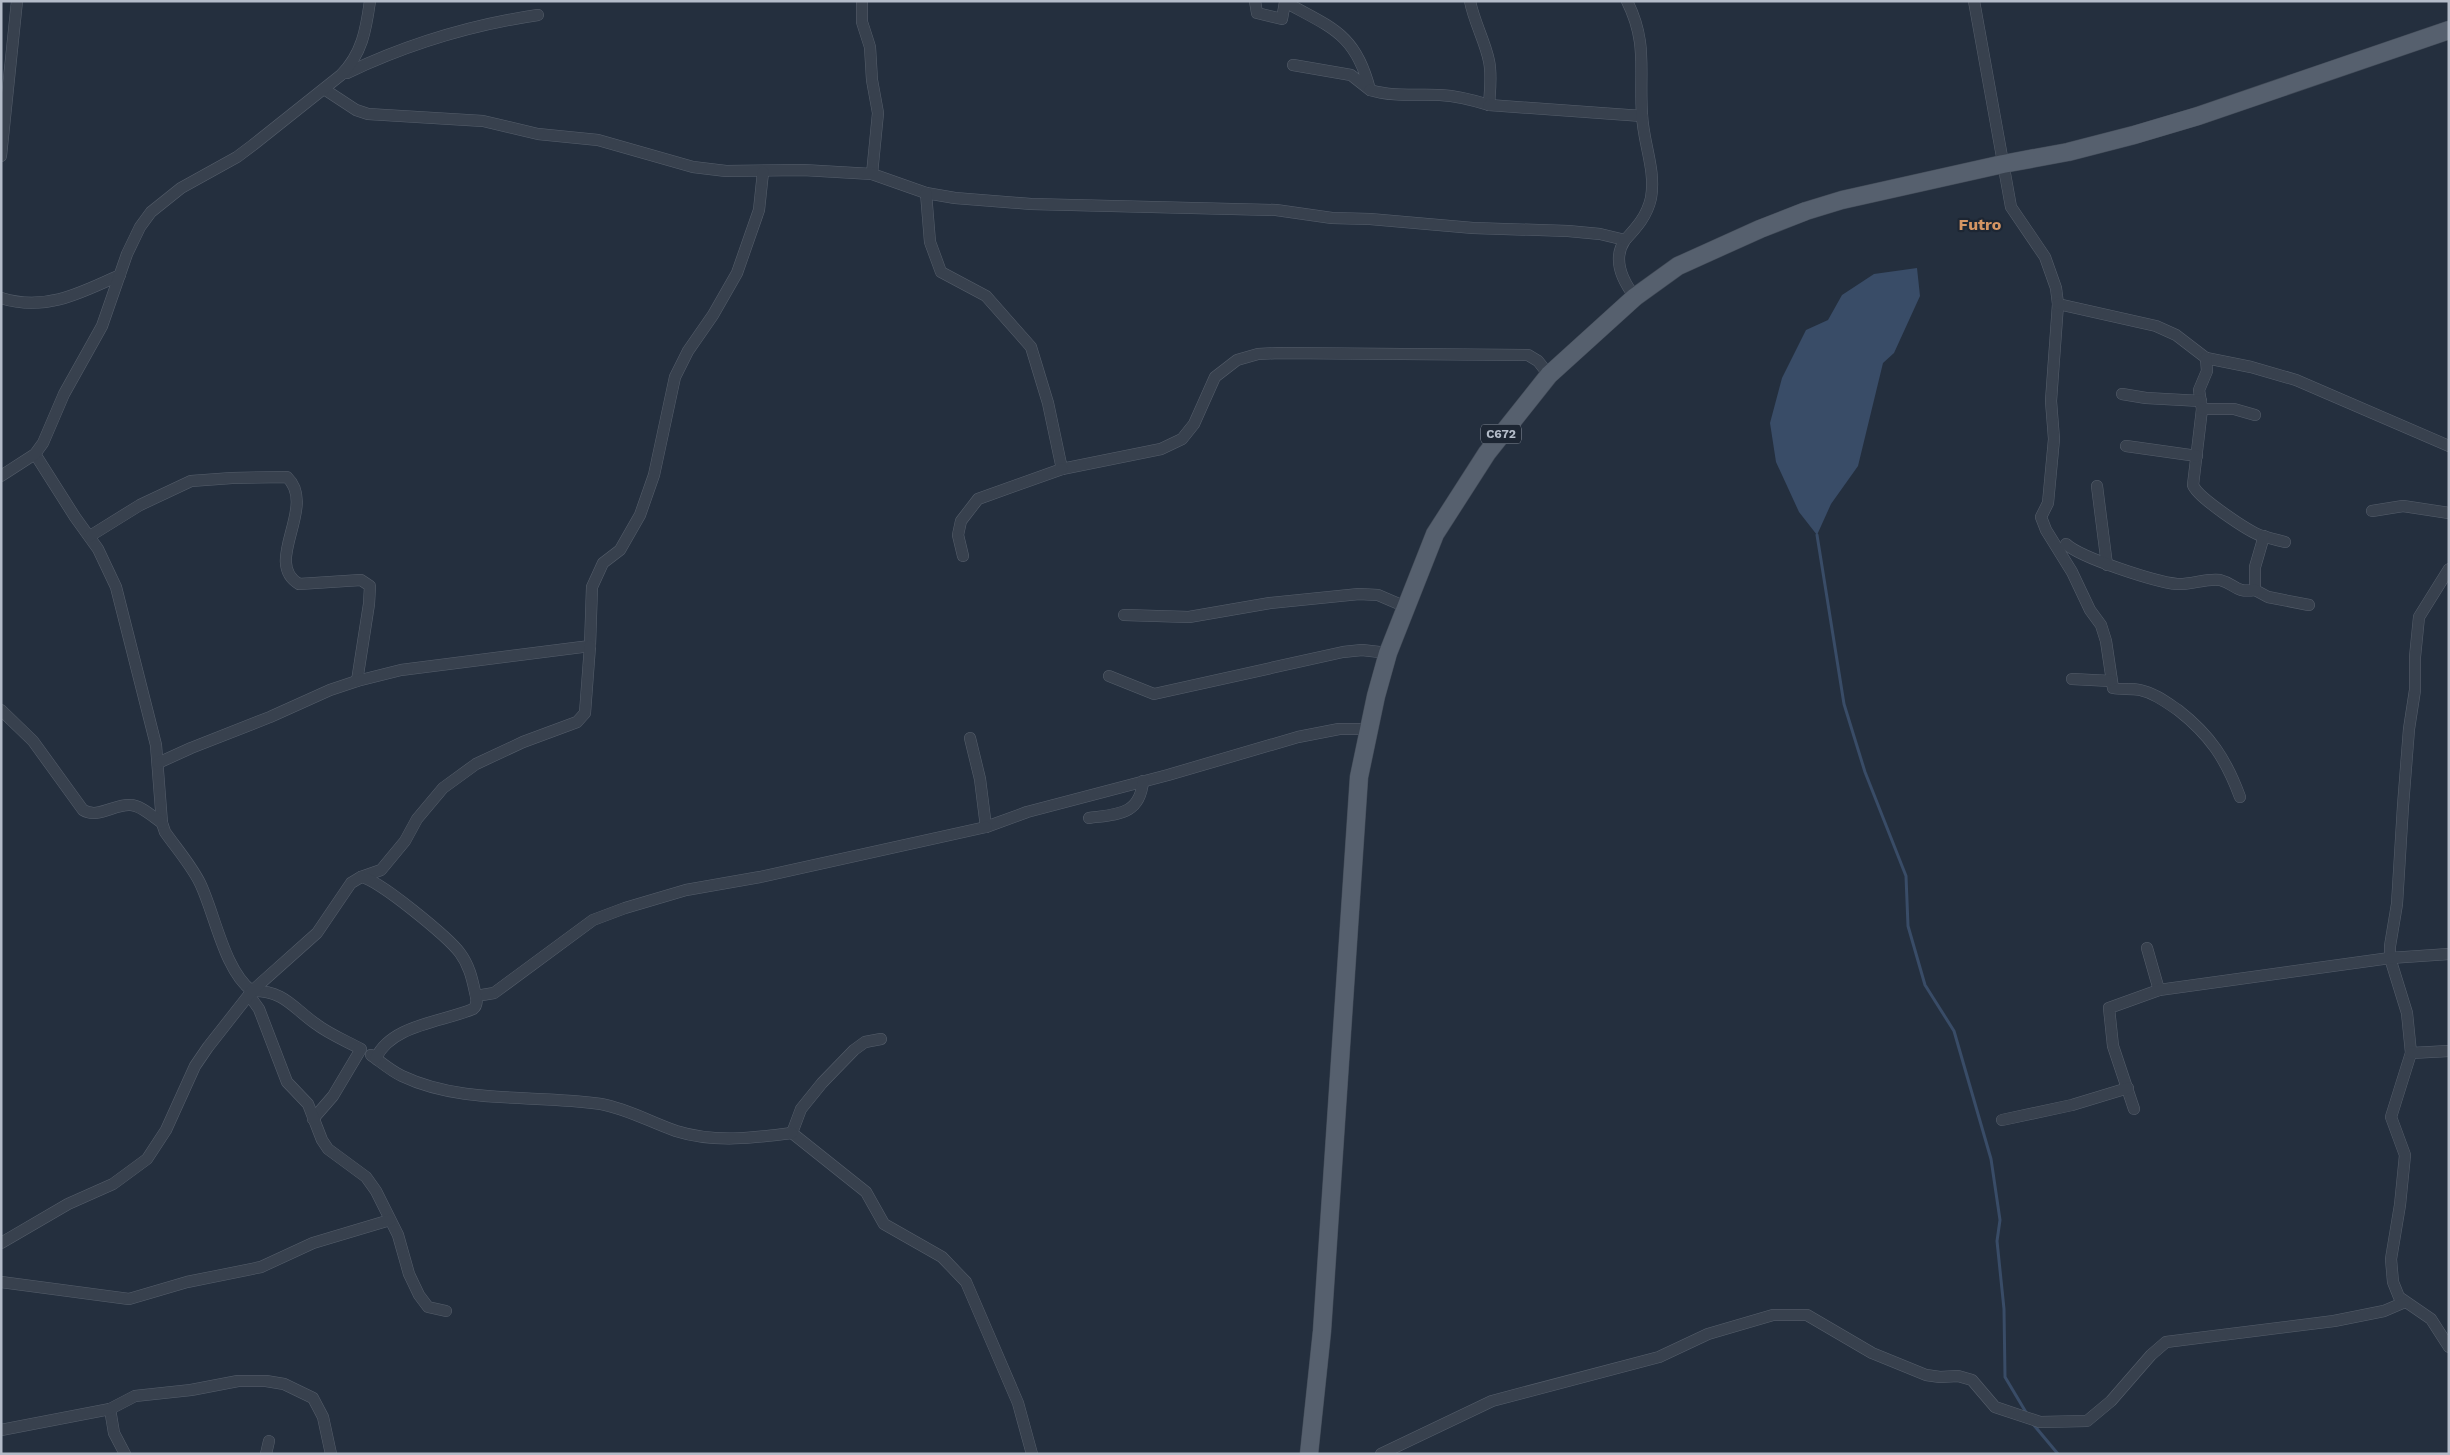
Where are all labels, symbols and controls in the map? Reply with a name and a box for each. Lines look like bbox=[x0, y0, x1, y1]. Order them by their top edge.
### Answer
district label: Futro bbox=[1959, 215, 2002, 234]
road number: C672 bbox=[1481, 424, 1521, 444]

